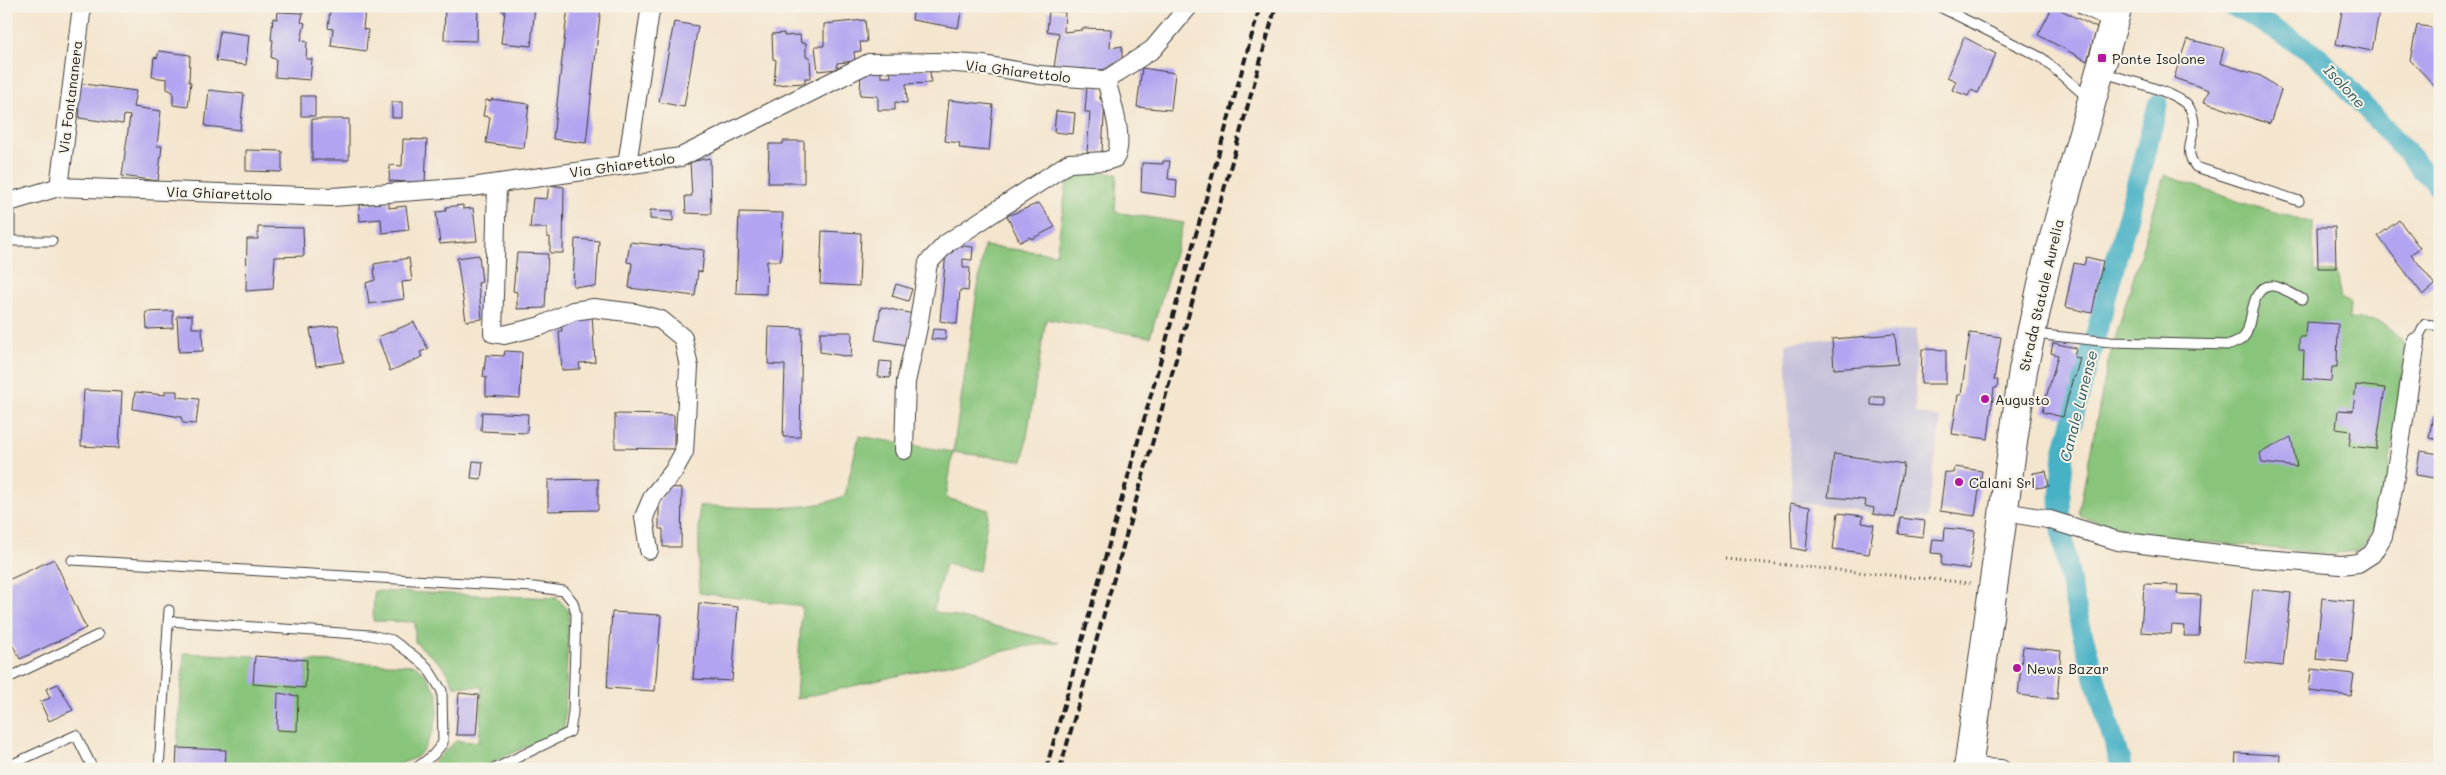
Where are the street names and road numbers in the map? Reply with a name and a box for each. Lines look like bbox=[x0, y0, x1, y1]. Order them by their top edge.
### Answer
street label: Via Fontananera bbox=[54, 39, 86, 155]
street label: Via Ghiarettolo bbox=[964, 55, 1072, 87]
street label: Via Ghiarettolo bbox=[568, 148, 676, 182]
street label: Via Ghiarettolo bbox=[166, 182, 272, 204]
street label: Strada Statale Aurelia bbox=[2014, 217, 2068, 373]

